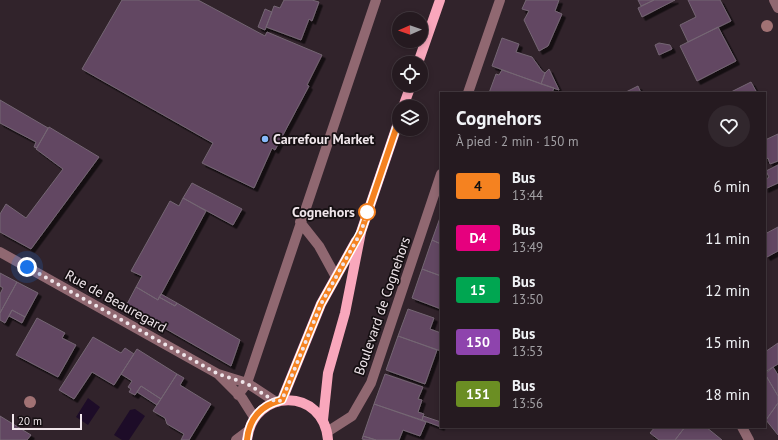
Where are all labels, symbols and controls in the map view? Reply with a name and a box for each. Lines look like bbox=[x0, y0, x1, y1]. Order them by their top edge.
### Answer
north arrow bbox=[392, 12, 428, 48]
map controls bbox=[392, 12, 428, 136]
button: locate bbox=[392, 56, 428, 92]
button: layers bbox=[392, 100, 428, 136]
button: heart bbox=[708, 105, 750, 147]
text: Cognehors bbox=[456, 106, 542, 130]
place label: Carrefour Market bbox=[273, 130, 374, 148]
text: À pied · 2 min · 150 m bbox=[456, 133, 578, 150]
marker: Carrefour Market bbox=[260, 134, 270, 144]
text: Bus bbox=[512, 168, 535, 187]
text: 4 bbox=[474, 177, 482, 195]
text: 6 min bbox=[713, 177, 750, 196]
text: 13:44 bbox=[512, 187, 543, 204]
place label: Cognehors bbox=[292, 203, 355, 221]
marker: Cognehors bbox=[358, 203, 376, 221]
text: Bus bbox=[512, 220, 535, 239]
text: D4 bbox=[470, 229, 487, 247]
text: 11 min bbox=[705, 229, 750, 248]
street label: Boulevard de Cognehors bbox=[350, 234, 414, 378]
text: 13:49 bbox=[512, 239, 543, 256]
your location bbox=[17, 257, 37, 277]
street label: Rue de Beauregard bbox=[62, 266, 170, 336]
text: Bus bbox=[512, 272, 535, 291]
text: 15 bbox=[470, 281, 486, 299]
text: 12 min bbox=[705, 281, 750, 300]
text: 13:50 bbox=[512, 291, 543, 308]
text: Bus bbox=[512, 324, 535, 343]
text: 150 bbox=[466, 333, 490, 351]
text: 15 min bbox=[705, 333, 750, 352]
text: 13:53 bbox=[512, 343, 543, 360]
text: Bus bbox=[512, 376, 535, 395]
text: 151 bbox=[466, 385, 490, 403]
text: 18 min bbox=[705, 385, 750, 404]
text: 13:56 bbox=[512, 395, 543, 412]
scale bar bbox=[12, 412, 82, 431]
text: 20 m bbox=[18, 414, 42, 428]

